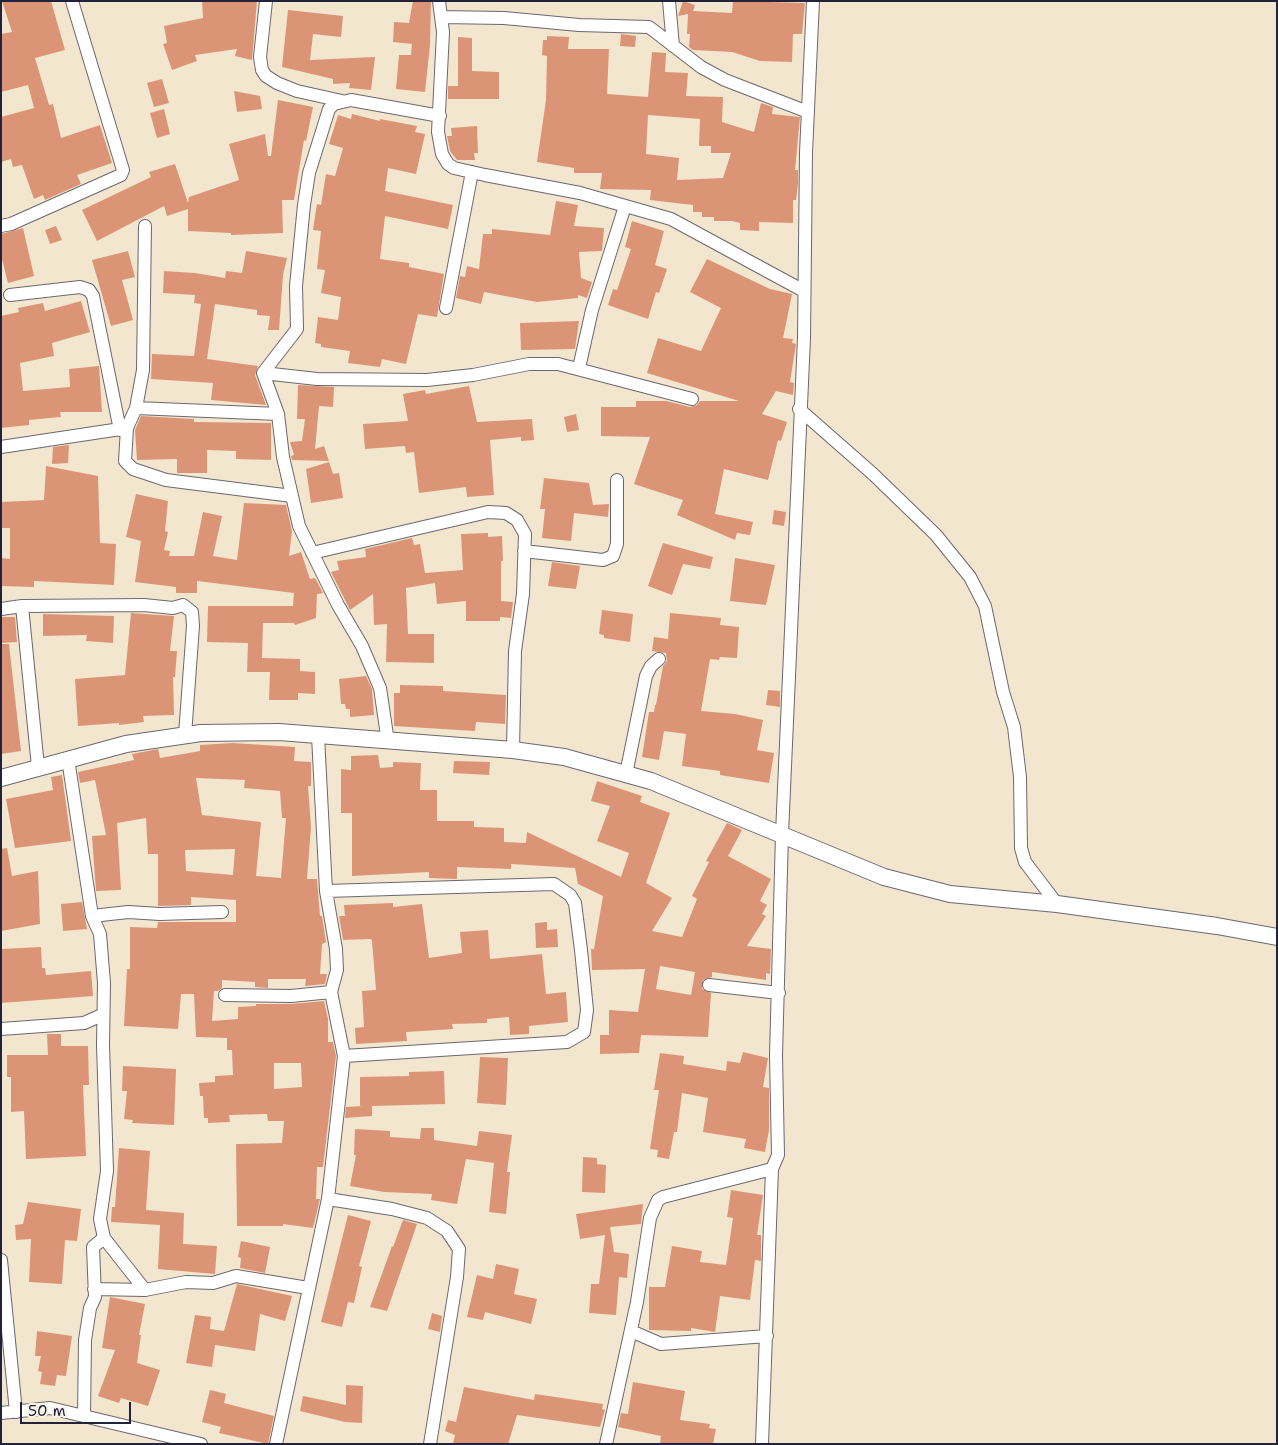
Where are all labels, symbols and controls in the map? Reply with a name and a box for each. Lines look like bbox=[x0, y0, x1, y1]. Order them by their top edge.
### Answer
scale bar bbox=[22, 1392, 134, 1424]
text: 50 m bbox=[28, 1401, 66, 1421]

